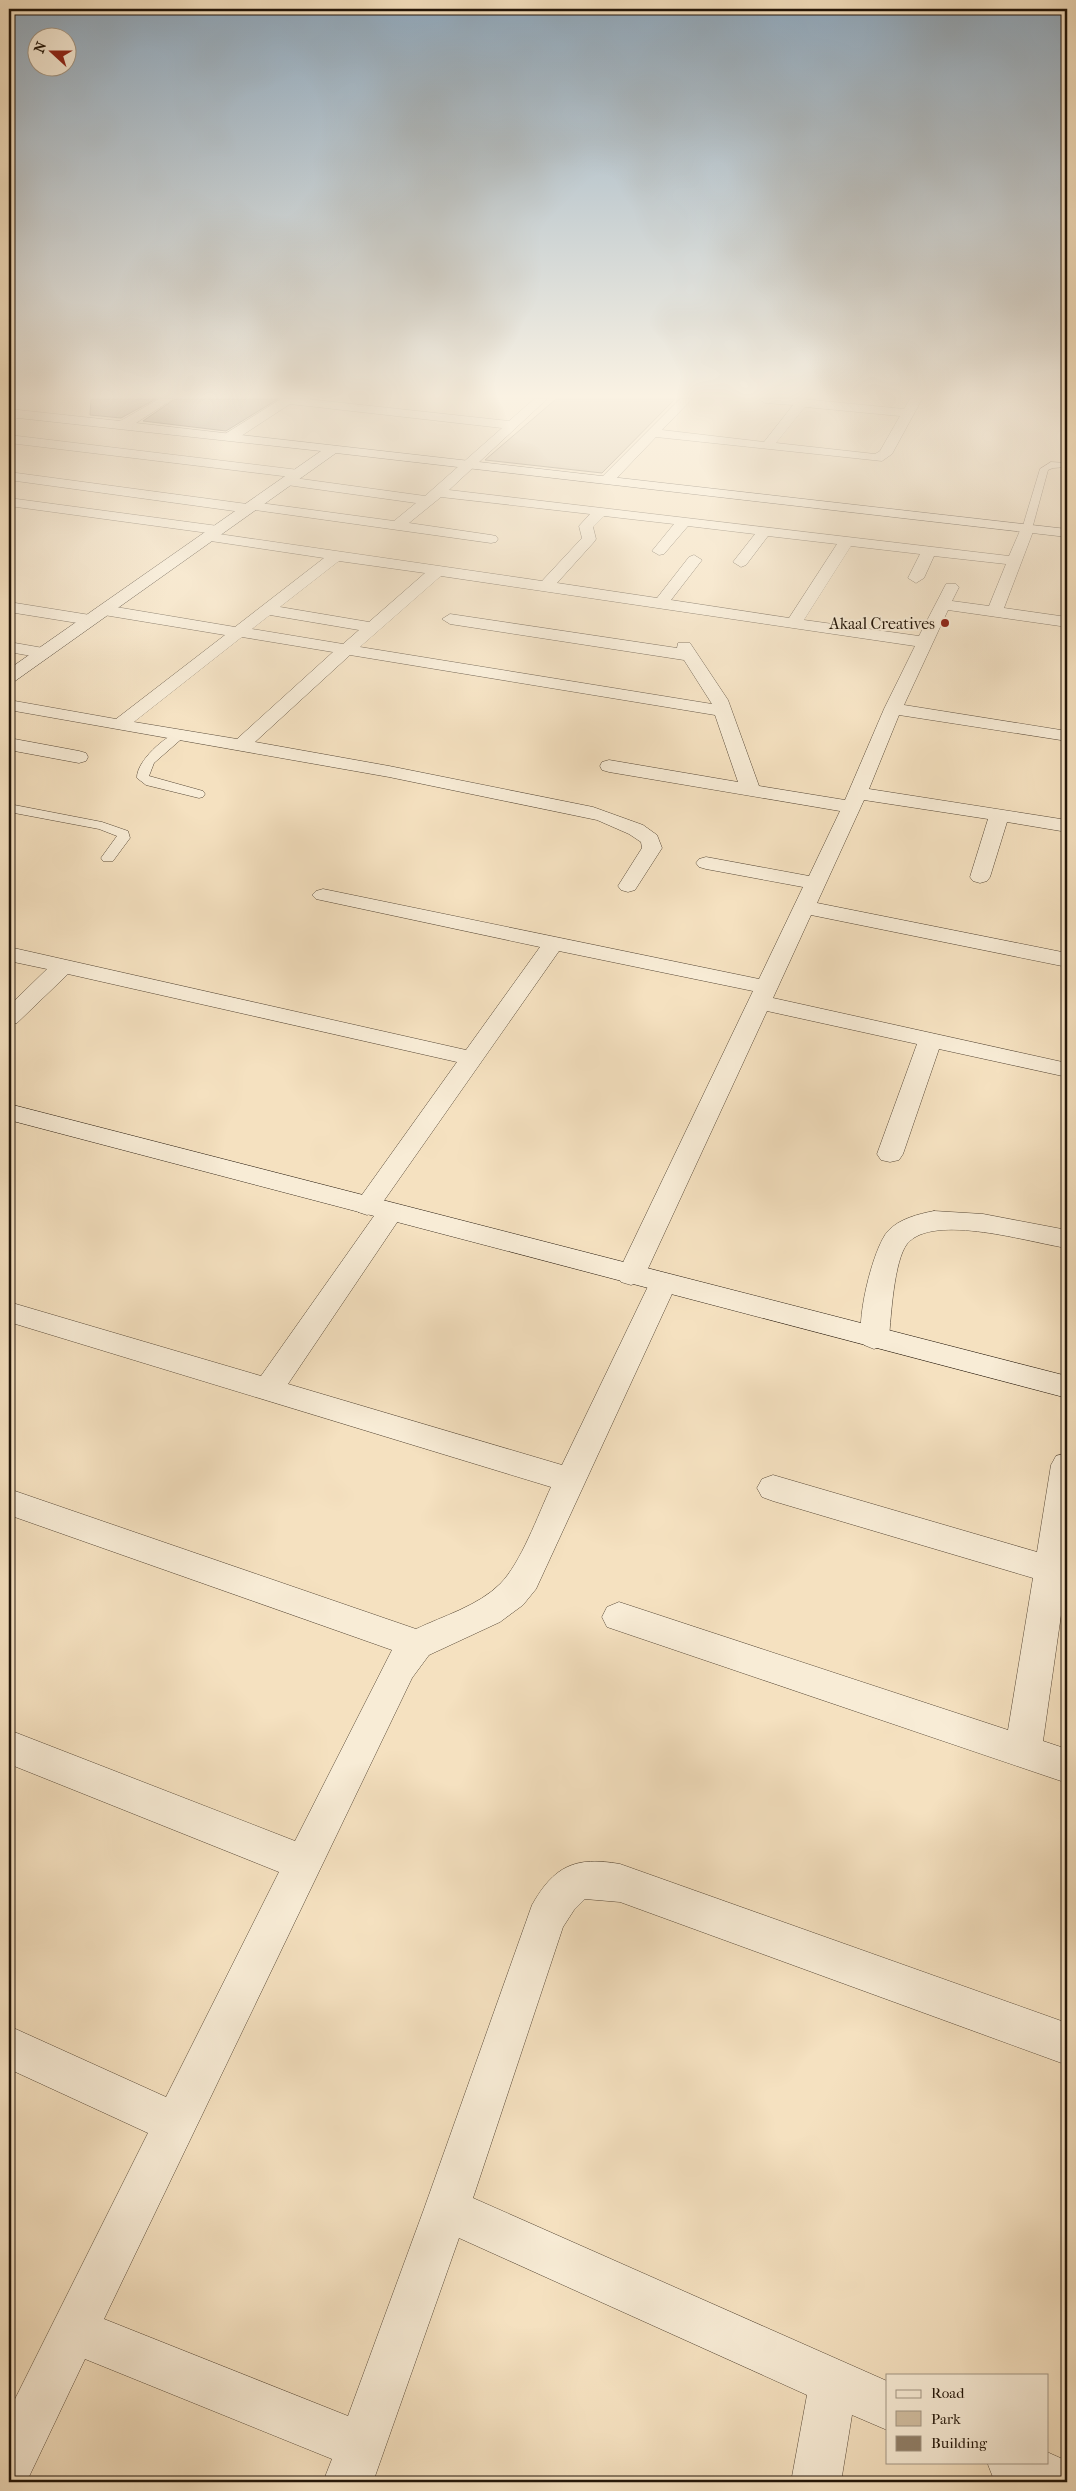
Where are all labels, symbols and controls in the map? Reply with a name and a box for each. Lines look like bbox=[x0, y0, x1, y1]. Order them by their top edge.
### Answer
north arrow bbox=[28, 28, 78, 78]
text: N bbox=[30, 39, 50, 56]
place label: Akaal Creatives bbox=[828, 614, 935, 633]
marker: Akaal Creatives bbox=[939, 617, 951, 629]
legend bbox=[886, 2374, 1048, 2464]
text: Road bbox=[931, 2384, 965, 2402]
text: Park bbox=[931, 2410, 961, 2428]
text: Building bbox=[931, 2434, 988, 2452]

